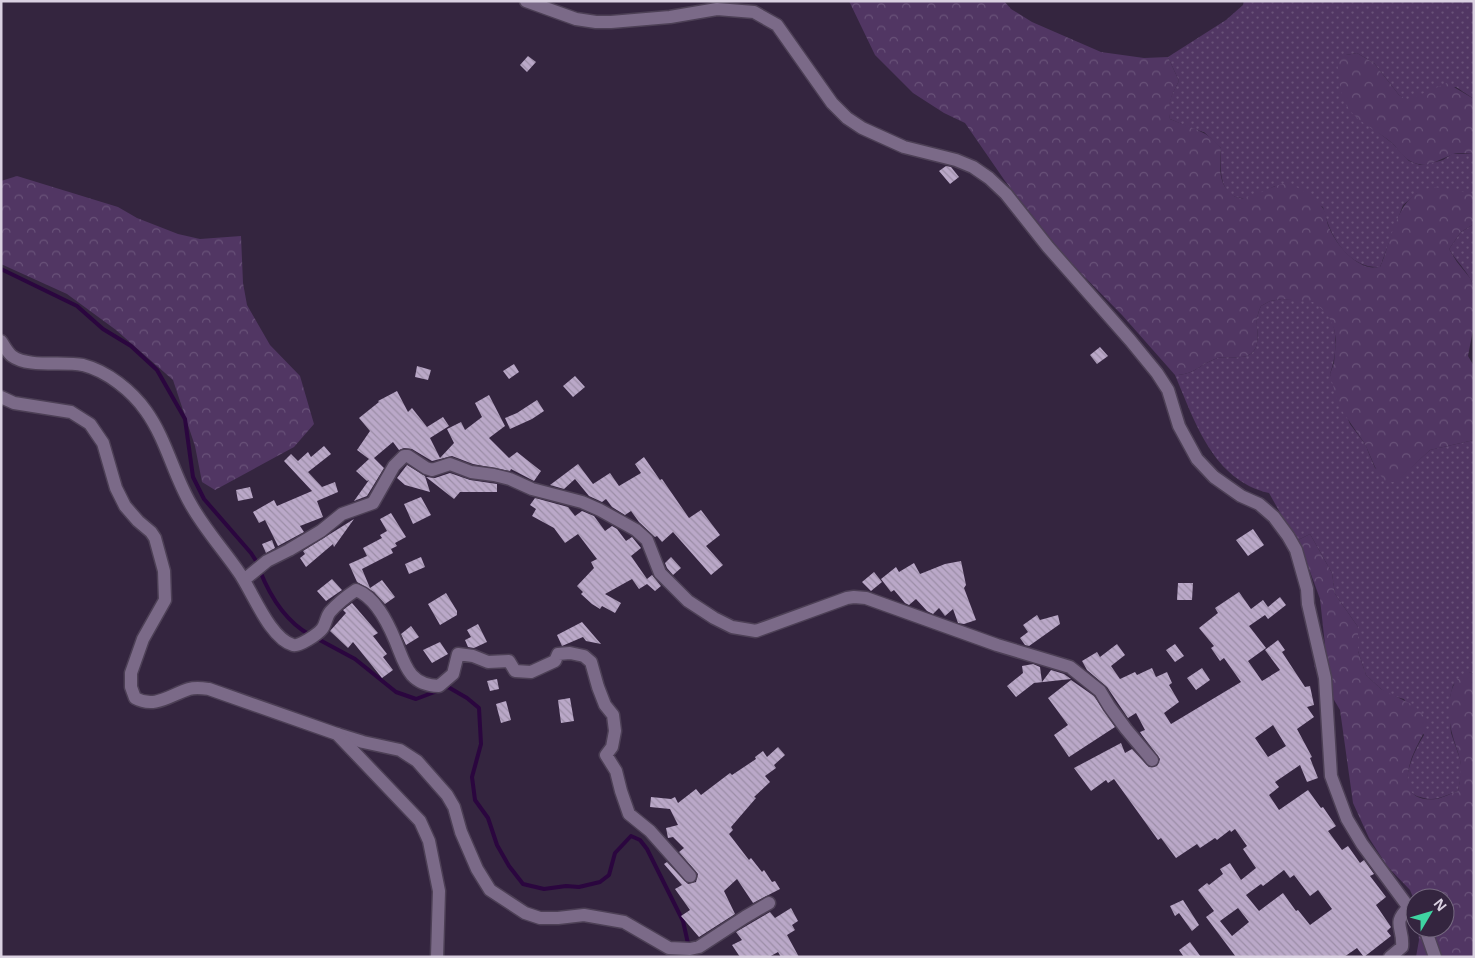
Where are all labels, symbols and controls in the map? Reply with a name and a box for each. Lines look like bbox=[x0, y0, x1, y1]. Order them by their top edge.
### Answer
north arrow bbox=[1405, 888, 1455, 938]
text: N bbox=[1430, 894, 1452, 915]

